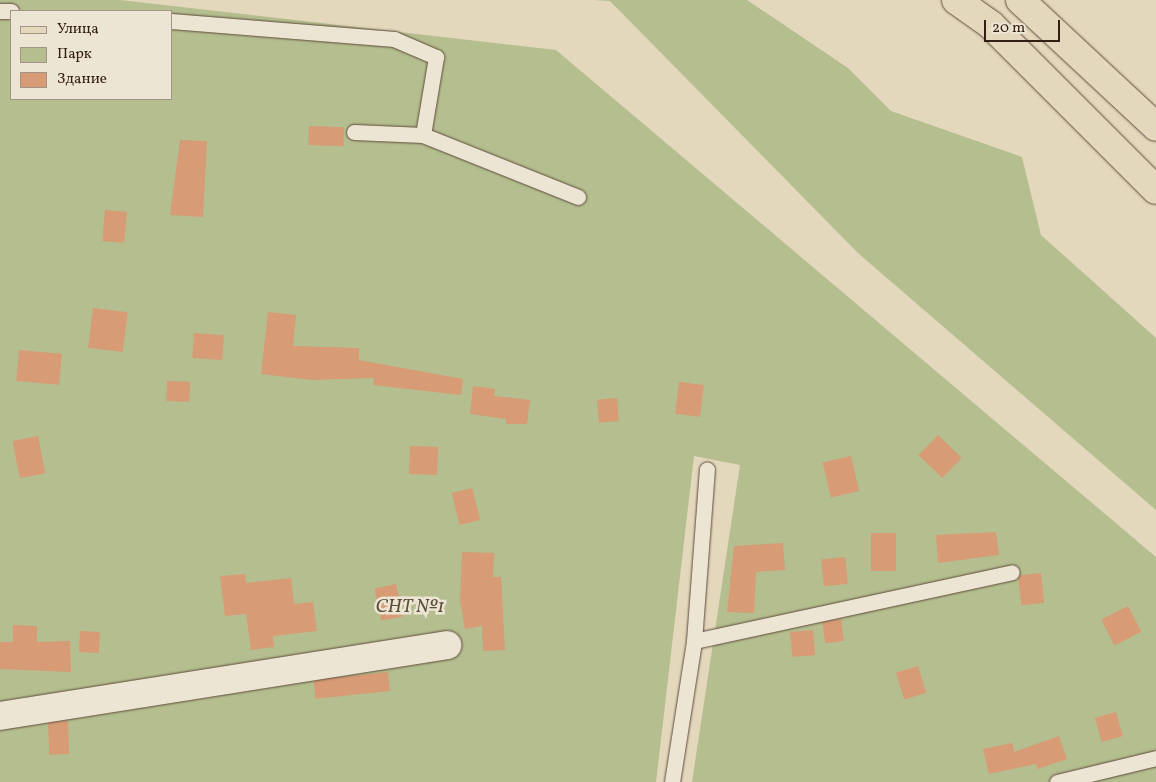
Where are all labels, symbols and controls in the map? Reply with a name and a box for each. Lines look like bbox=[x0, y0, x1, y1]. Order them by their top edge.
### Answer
legend bbox=[10, 10, 172, 100]
scale bar bbox=[986, 10, 1062, 42]
text: 20 m bbox=[992, 18, 1025, 39]
text: Улица bbox=[57, 19, 99, 40]
text: Парк bbox=[57, 44, 92, 65]
text: Здание bbox=[57, 69, 107, 90]
park label: СНТ №1 bbox=[375, 597, 445, 619]

